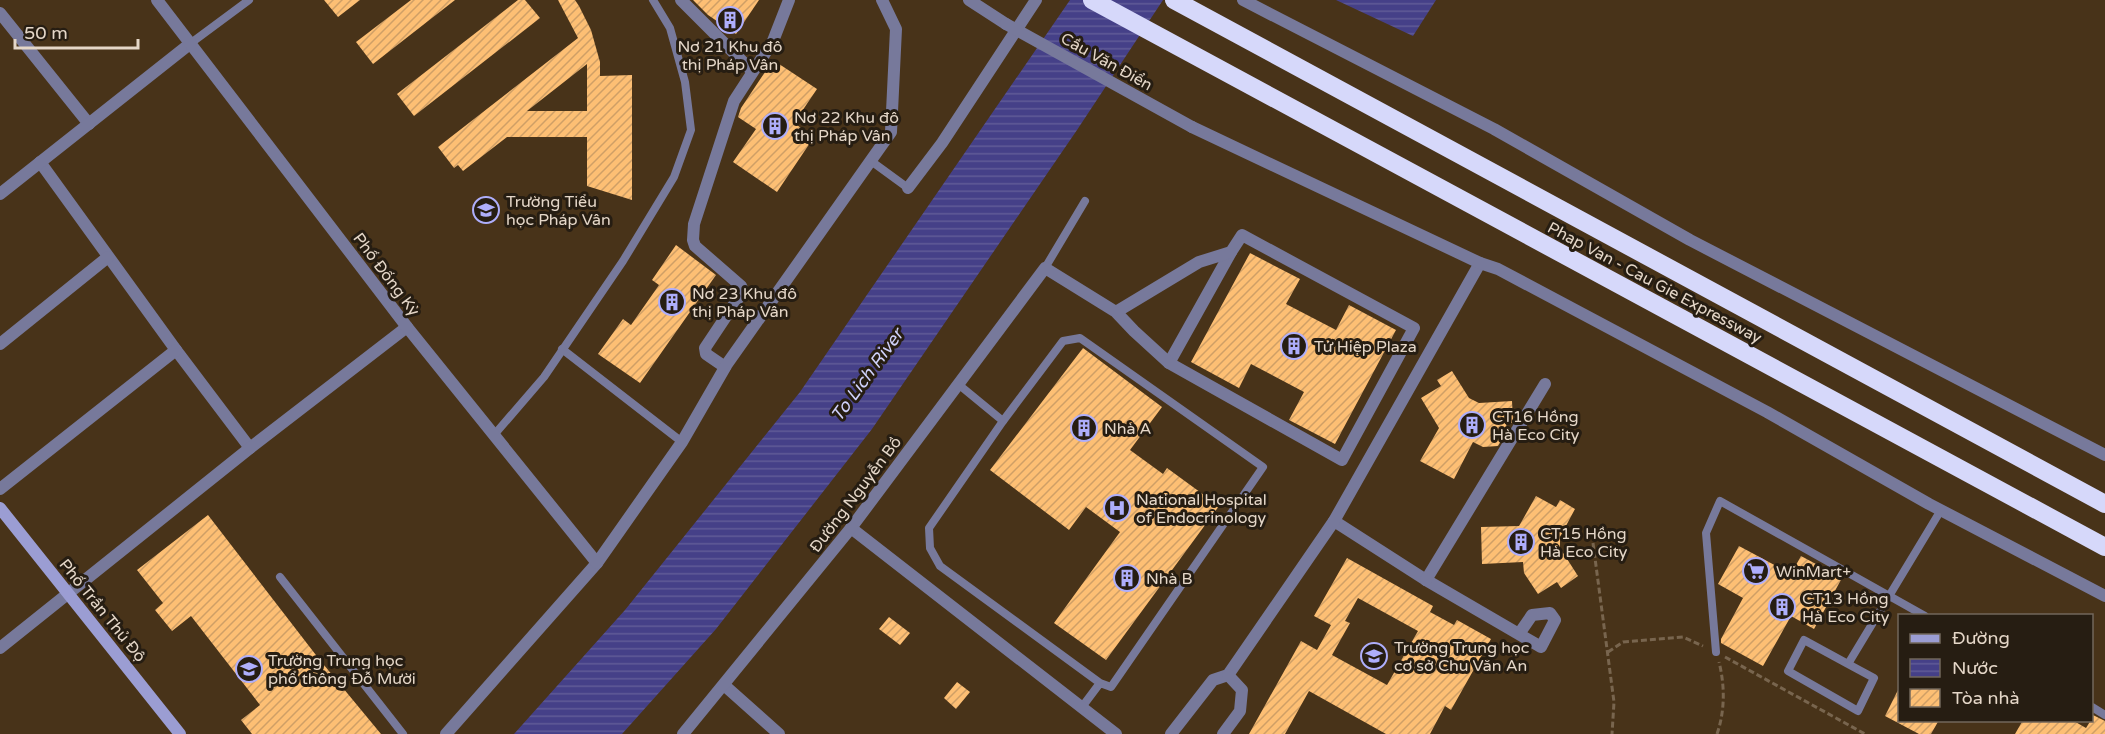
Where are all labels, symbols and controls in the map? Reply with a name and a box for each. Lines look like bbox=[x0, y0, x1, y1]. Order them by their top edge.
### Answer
building icon: Nơ 21 Khu đô thị Pháp Vân bbox=[715, 5, 745, 35]
scale bar bbox=[15, 12, 138, 50]
text: 50 m bbox=[24, 22, 68, 44]
street label: Cầu Văn Điển bbox=[1057, 28, 1156, 95]
place label: Nơ 21 Khu đô thị Pháp Vân bbox=[678, 37, 782, 75]
place label: Nơ 22 Khu đô thị Pháp Vân bbox=[794, 108, 899, 146]
building icon: Nơ 22 Khu đô thị Pháp Vân bbox=[760, 111, 790, 141]
place label: Trường Tiểu học Pháp Vân bbox=[506, 192, 611, 230]
school or university icon: Trường Tiểu học Pháp Vân bbox=[471, 195, 501, 225]
street label: Phap Van - Cau Gie Expressway bbox=[1544, 218, 1766, 348]
street label: Phố Đống Kỳ bbox=[348, 229, 424, 321]
place label: Nơ 23 Khu đô thị Pháp Vân bbox=[692, 284, 797, 322]
building icon: Nơ 23 Khu đô thị Pháp Vân bbox=[657, 287, 687, 317]
water label: To Lich River bbox=[826, 323, 909, 426]
building icon: Tứ Hiệp Plaza bbox=[1279, 331, 1309, 361]
place label: Tứ Hiệp Plaza bbox=[1314, 337, 1417, 357]
place label: CT16 Hồng Hà Eco City bbox=[1492, 407, 1580, 445]
building icon: CT16 Hồng Hà Eco City bbox=[1457, 410, 1487, 440]
building icon: Nhà A bbox=[1069, 413, 1099, 443]
place label: Nhà A bbox=[1104, 419, 1152, 439]
street label: Đường Nguyễn Bồ bbox=[806, 433, 906, 557]
place label: National Hospital of Endocrinology bbox=[1136, 490, 1267, 528]
hospital icon: National Hospital of Endocrinology bbox=[1102, 493, 1132, 523]
place label: CT15 Hồng Hà Eco City bbox=[1540, 524, 1628, 562]
building icon: CT15 Hồng Hà Eco City bbox=[1506, 527, 1536, 557]
street label: Phố Trần Thủ Độ bbox=[55, 555, 150, 666]
supermarket icon: WinMart+ bbox=[1741, 556, 1771, 586]
place label: WinMart+ bbox=[1776, 562, 1851, 582]
building icon: Nhà B bbox=[1112, 563, 1142, 593]
place label: Nhà B bbox=[1146, 569, 1193, 589]
place label: CT13 Hồng Hà Eco City bbox=[1802, 589, 1890, 627]
building icon: CT13 Hồng Hà Eco City bbox=[1767, 592, 1797, 622]
legend bbox=[1898, 614, 2093, 722]
text: Đường bbox=[1952, 627, 2010, 649]
place label: Trường Trung học cơ sở Chu Văn An bbox=[1394, 638, 1529, 676]
school or university icon: Trường Trung học cơ sở Chu Văn An bbox=[1359, 641, 1389, 671]
place label: Trường Trung học phổ thông Đỗ Mười bbox=[268, 651, 416, 689]
school or university icon: Trường Trung học phổ thông Đỗ Mười bbox=[234, 654, 264, 684]
text: Nước bbox=[1952, 657, 1998, 679]
text: Tòa nhà bbox=[1952, 687, 2020, 709]

